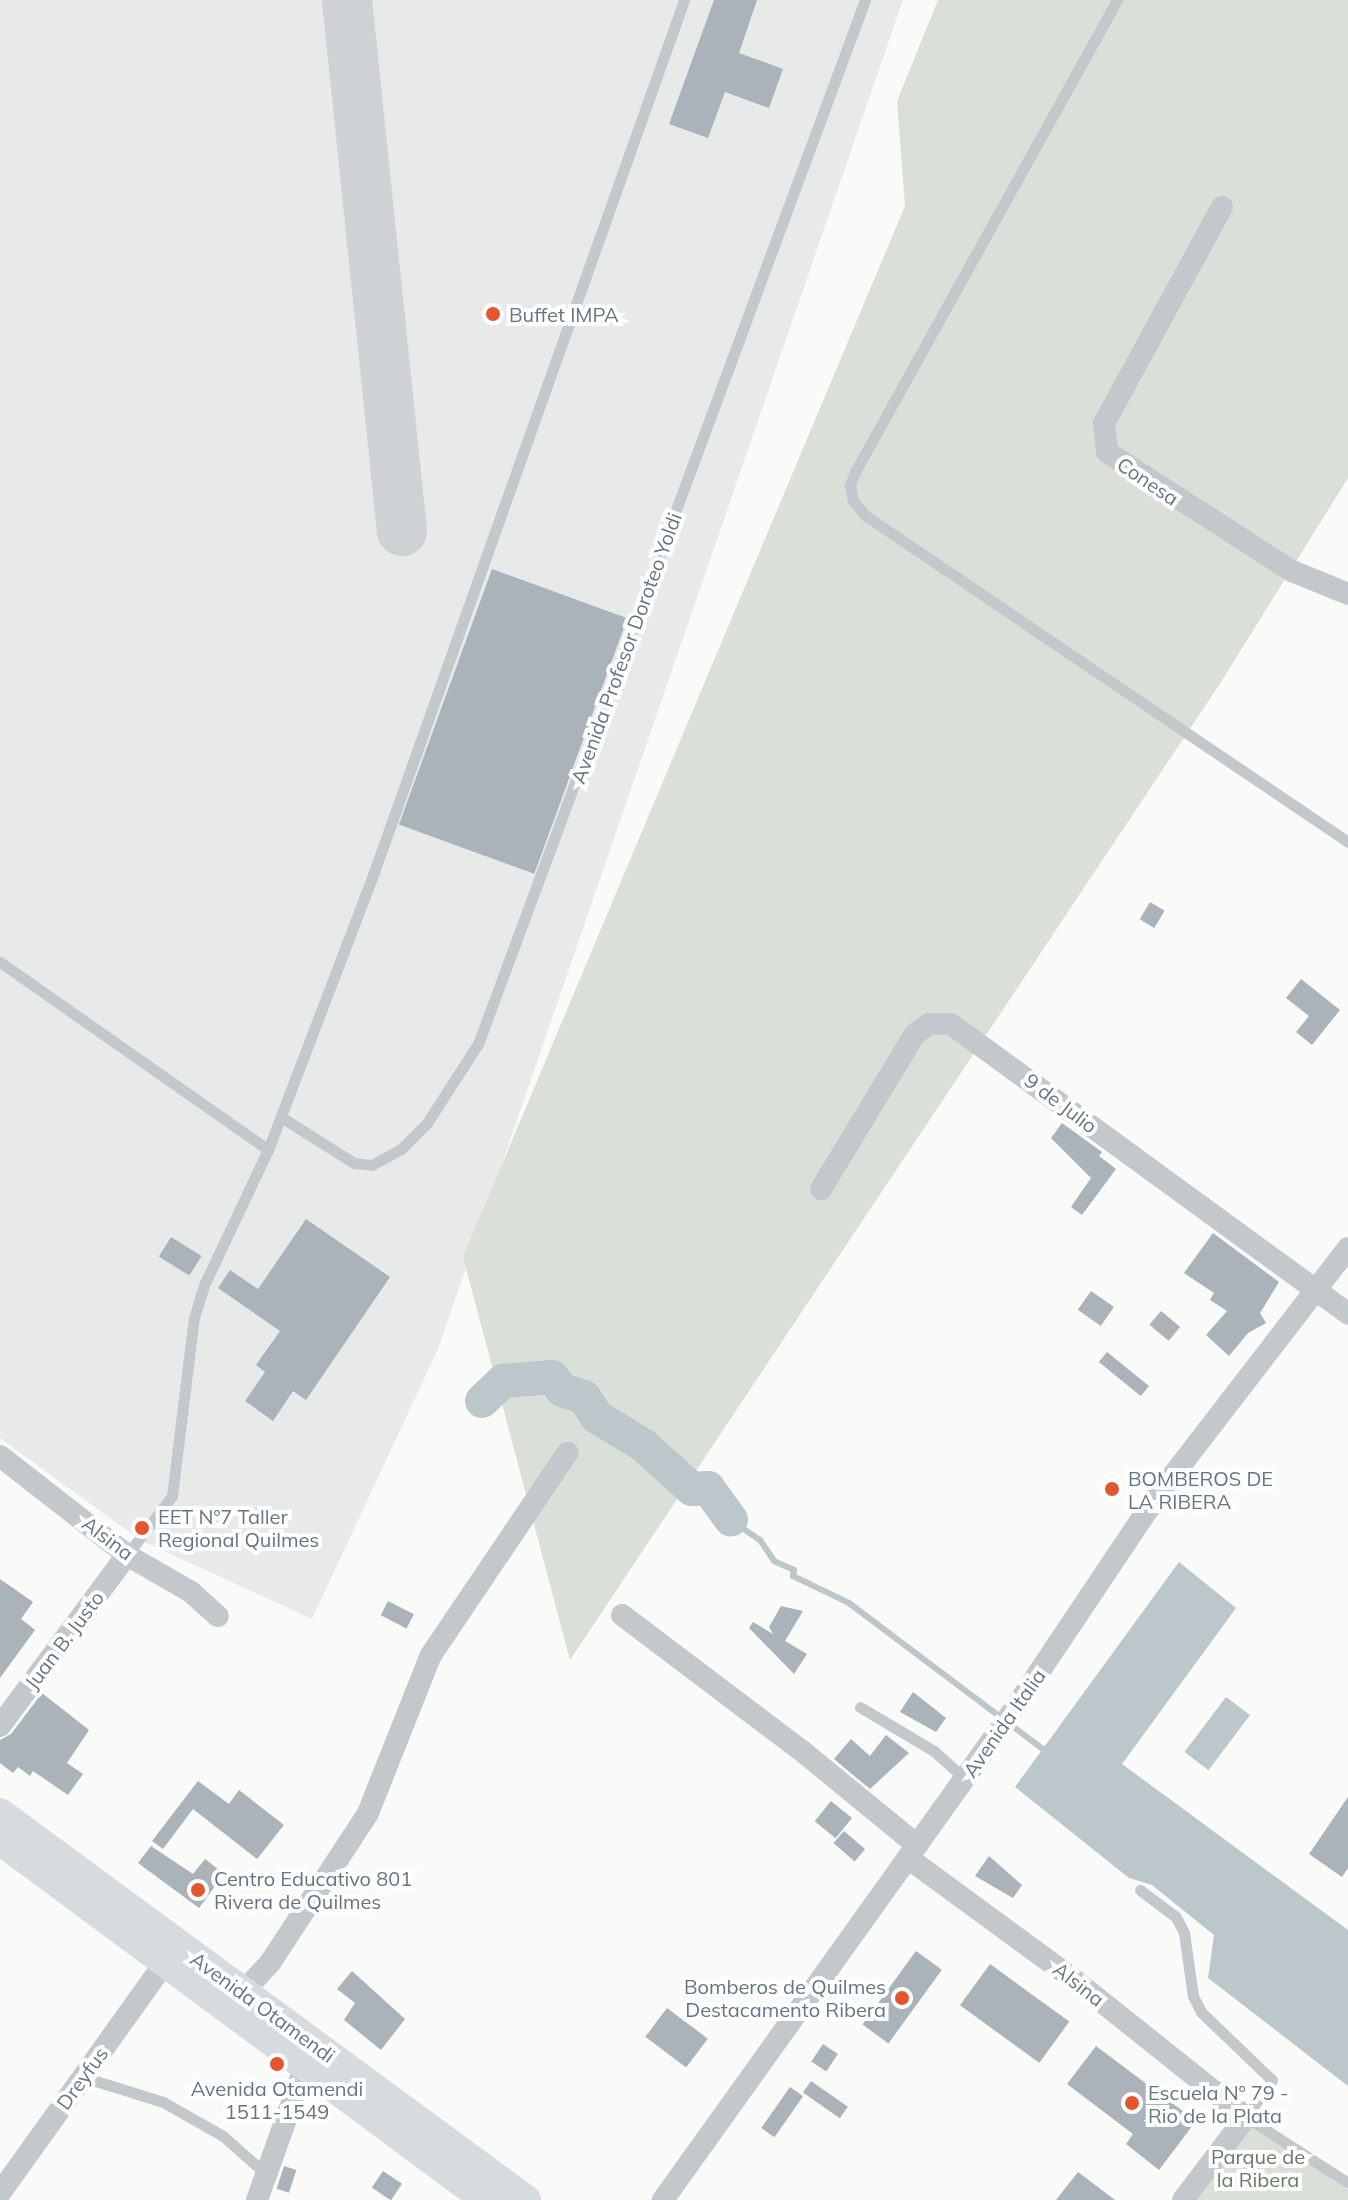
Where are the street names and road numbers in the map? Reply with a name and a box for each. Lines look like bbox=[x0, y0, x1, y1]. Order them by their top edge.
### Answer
street label: Conesa bbox=[1113, 452, 1183, 510]
street label: Avenida Profesor Doroteo Yoldi bbox=[566, 509, 686, 787]
street label: 9 de Julio bbox=[1020, 1068, 1102, 1138]
street label: Alsina bbox=[78, 1511, 138, 1565]
street label: Juan B. Justo bbox=[19, 1586, 109, 1694]
street label: Avenida Italia bbox=[958, 1664, 1050, 1782]
street label: Avenida Otamendi bbox=[186, 1947, 340, 2067]
street label: Alsina bbox=[1049, 1957, 1109, 2011]
street label: Dreyfus bbox=[51, 2042, 113, 2114]

